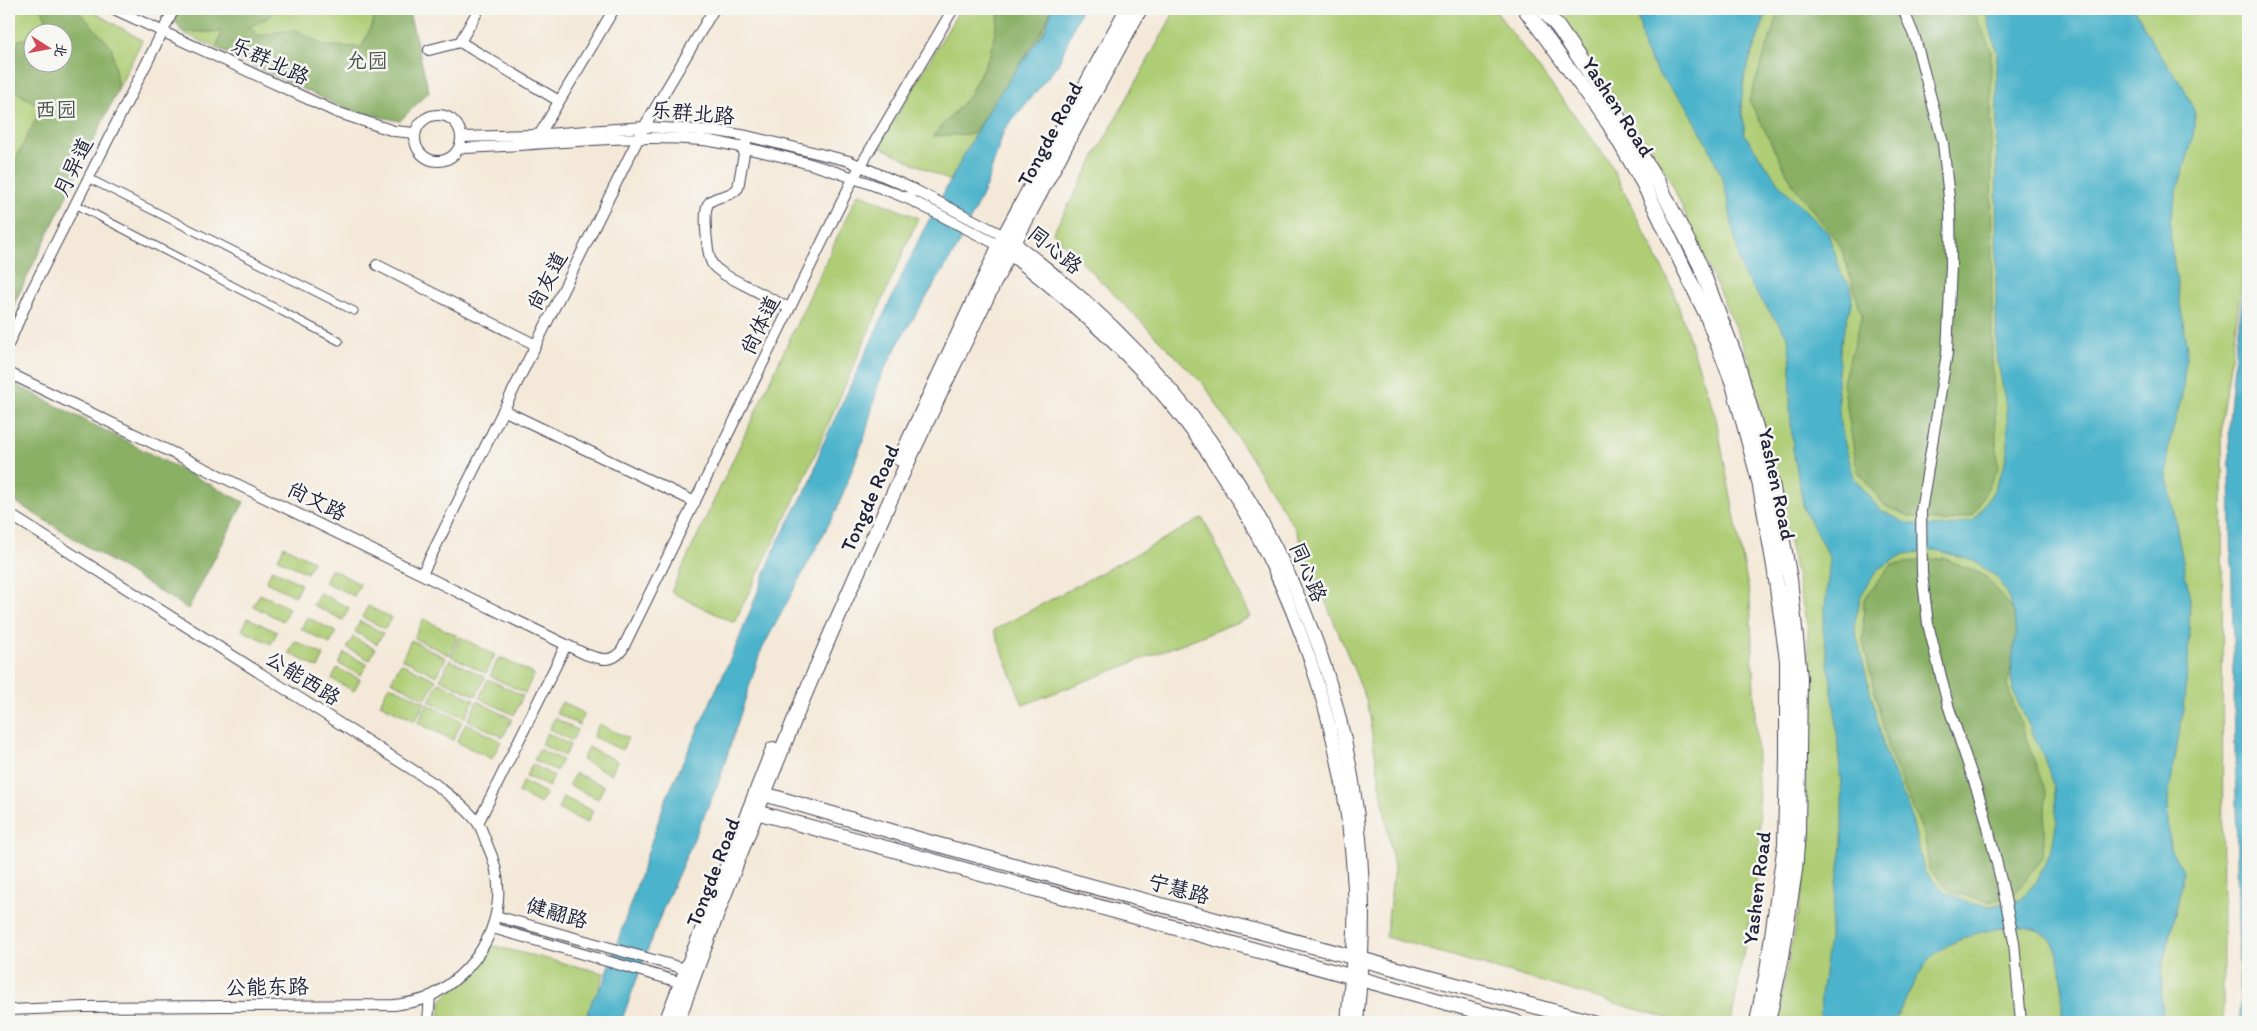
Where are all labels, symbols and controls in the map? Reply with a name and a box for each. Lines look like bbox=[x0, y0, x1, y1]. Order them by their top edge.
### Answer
north arrow bbox=[22, 22, 72, 72]
street label: 乐群北路 bbox=[227, 31, 314, 90]
text: 北 bbox=[51, 42, 70, 59]
park label: 允园 bbox=[346, 48, 388, 73]
street label: Yashen Road bbox=[1577, 52, 1660, 162]
street label: Tongde Road bbox=[1012, 77, 1088, 190]
street label: 乐群北路 bbox=[650, 96, 736, 129]
park label: 西园 bbox=[35, 97, 77, 122]
street label: 月异道 bbox=[48, 133, 98, 201]
street label: 同心路 bbox=[1023, 220, 1088, 279]
street label: 尚友道 bbox=[521, 247, 572, 315]
street label: 尚体道 bbox=[735, 291, 785, 359]
street label: Yashen Road bbox=[1753, 426, 1802, 543]
street label: Tongde Road bbox=[835, 440, 905, 555]
street label: 尚文路 bbox=[283, 476, 351, 526]
street label: 同心路 bbox=[1285, 538, 1332, 606]
street label: 公能西路 bbox=[261, 645, 346, 710]
street label: Tongde Road bbox=[680, 813, 745, 930]
street label: Yashen Road bbox=[1737, 829, 1776, 946]
street label: 宁慧路 bbox=[1145, 868, 1213, 909]
street label: 健翮路 bbox=[523, 892, 591, 933]
street label: 公能东路 bbox=[225, 973, 309, 1000]

